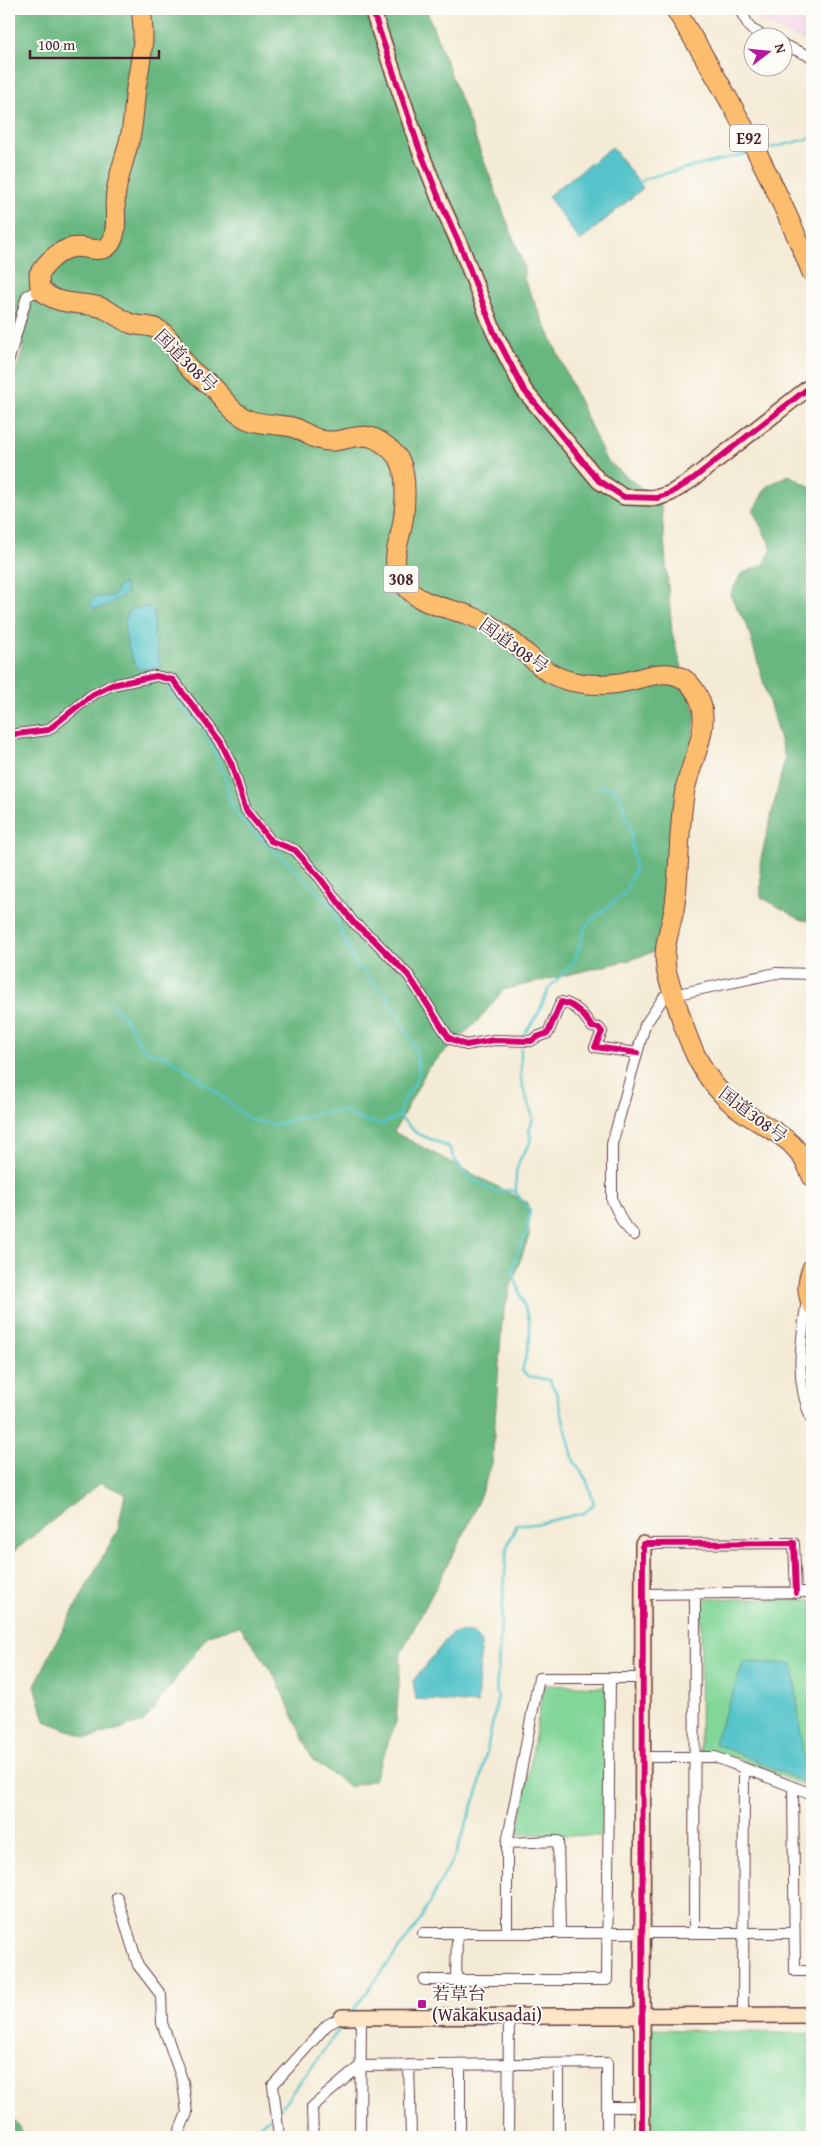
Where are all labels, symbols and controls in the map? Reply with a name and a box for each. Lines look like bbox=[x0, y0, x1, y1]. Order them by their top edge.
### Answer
scale bar bbox=[30, 28, 159, 60]
north arrow bbox=[744, 28, 794, 78]
text: 100 m bbox=[38, 34, 76, 55]
text: N bbox=[770, 41, 792, 56]
road number: E92 bbox=[730, 125, 768, 152]
street label: 国道308号 bbox=[149, 323, 224, 398]
road number: 308 bbox=[384, 566, 418, 592]
street label: 国道308号 bbox=[474, 611, 555, 680]
street label: 国道308号 bbox=[713, 1080, 793, 1149]
place label: 若草台 (Wakakusadai) bbox=[432, 1980, 542, 2028]
marker: 若草台 (Wakakusadai) bbox=[416, 1998, 428, 2010]

